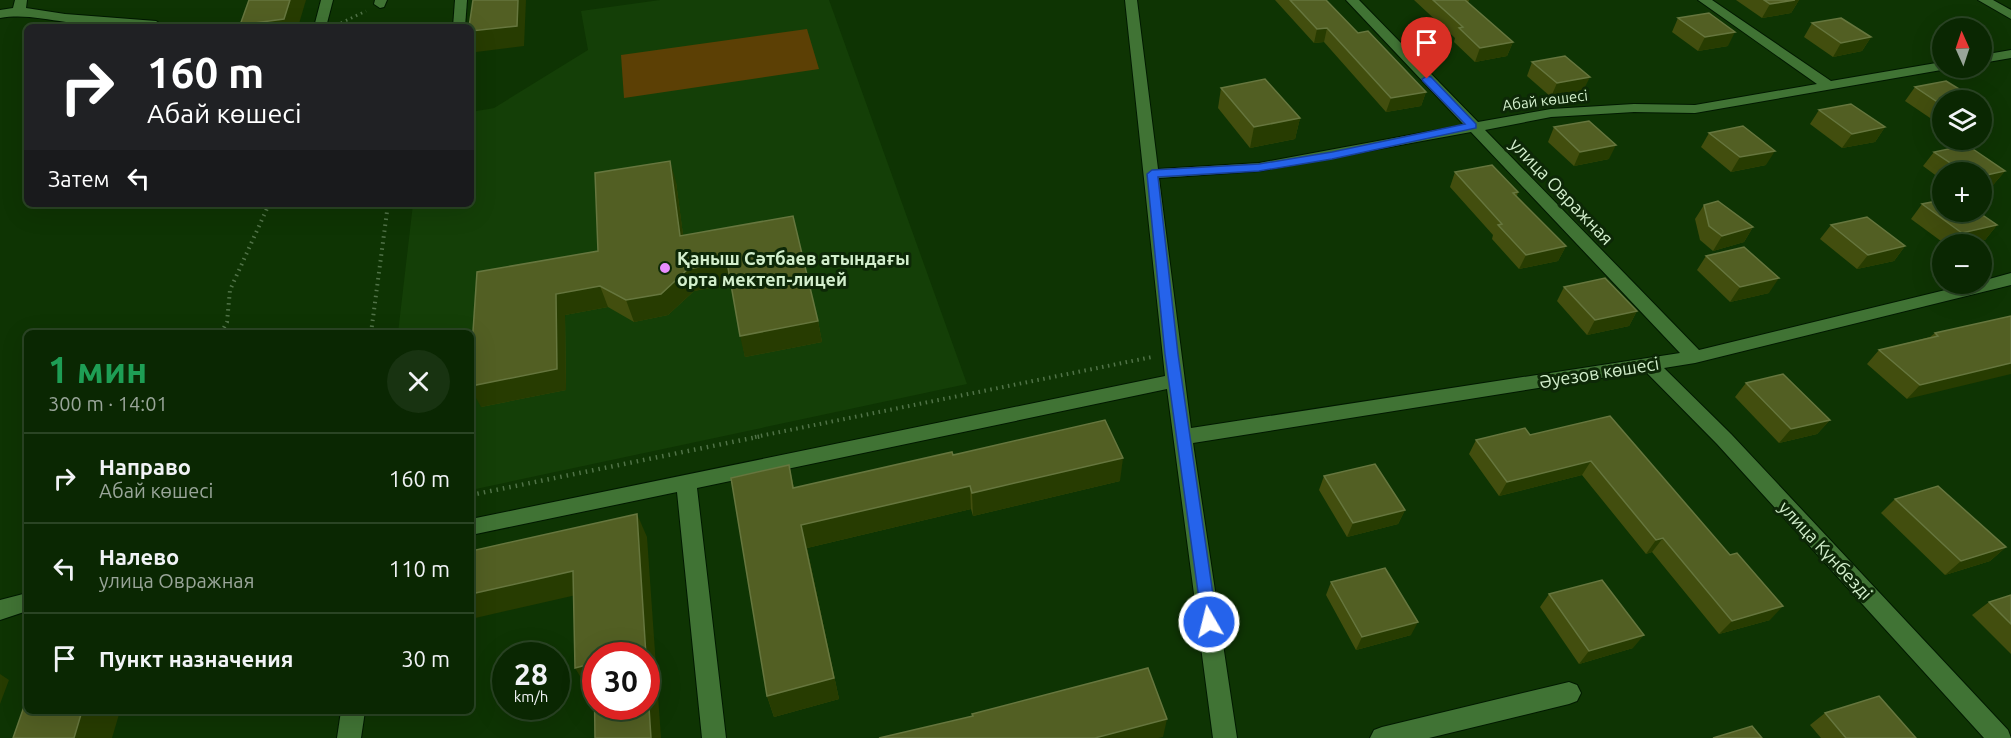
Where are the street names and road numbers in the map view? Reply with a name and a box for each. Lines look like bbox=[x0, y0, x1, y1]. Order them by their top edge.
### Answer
street label: Абай көшесі bbox=[1501, 86, 1589, 114]
street label: улица Овражная bbox=[1506, 134, 1618, 248]
street label: Әуезов көшесі bbox=[1538, 353, 1660, 391]
street label: улица Күнбезді bbox=[1775, 497, 1877, 603]

